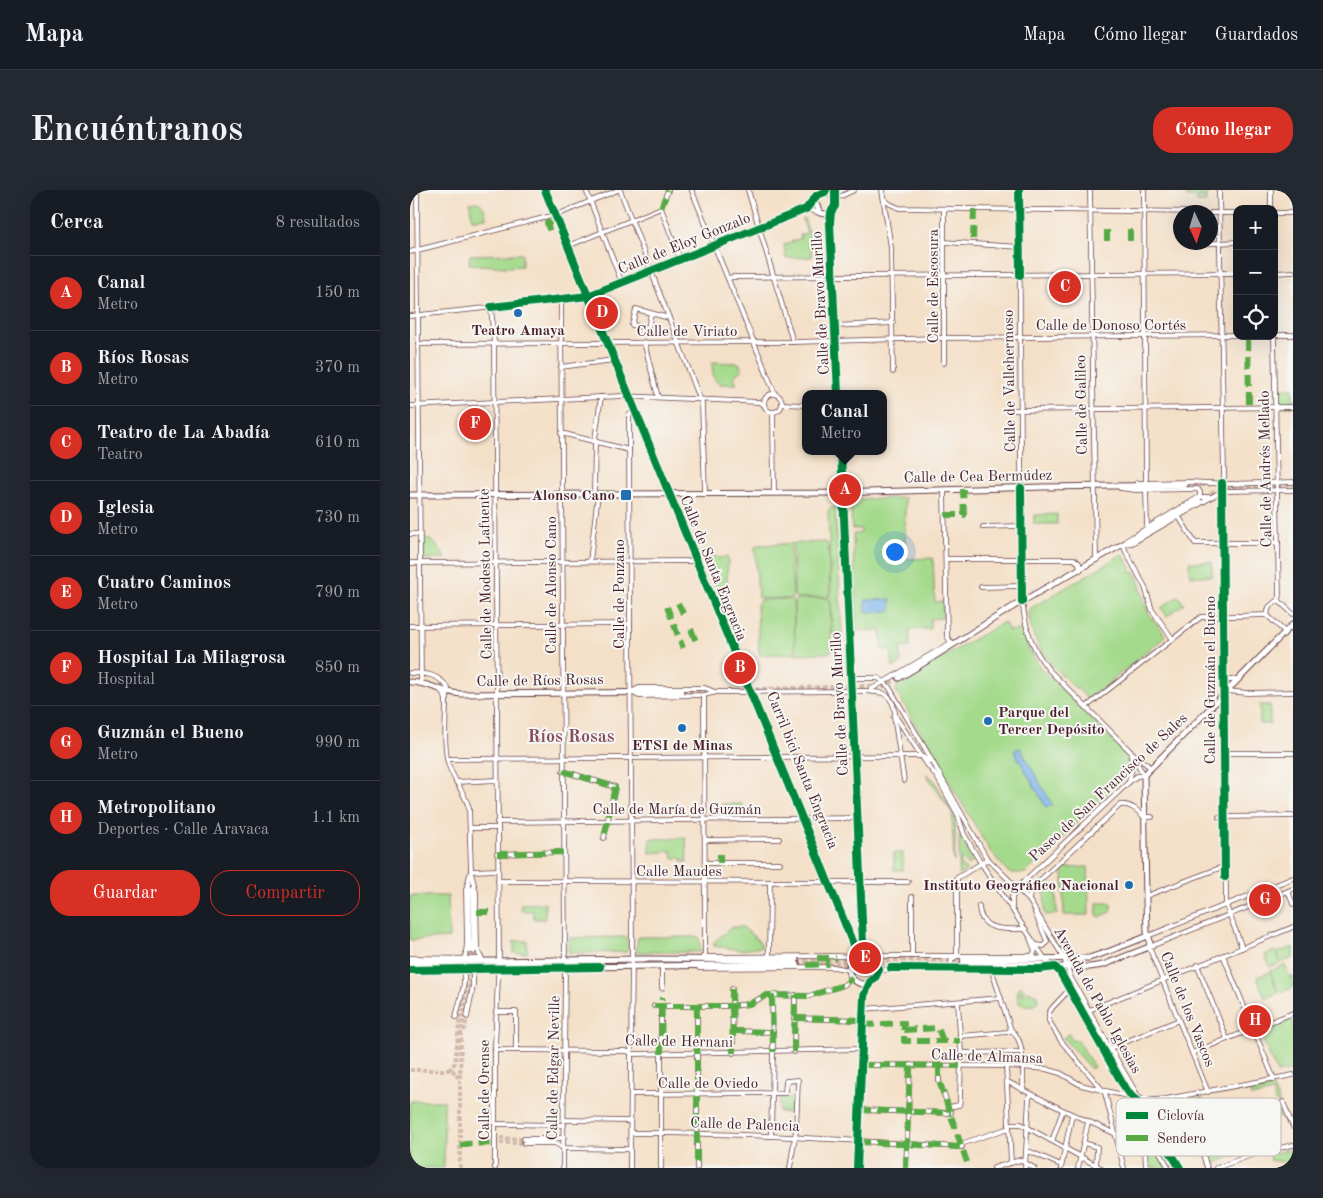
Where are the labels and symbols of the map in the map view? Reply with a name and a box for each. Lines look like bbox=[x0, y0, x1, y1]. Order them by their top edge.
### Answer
north arrow bbox=[1173, 205, 1218, 250]
street label: Calle de Eloy Gonzalo bbox=[616, 211, 753, 278]
street label: Calle de Escosura bbox=[927, 228, 942, 343]
street label: Calle de Bravo Murillo bbox=[810, 231, 833, 375]
pin: C bbox=[1049, 268, 1081, 306]
pin: D bbox=[586, 294, 618, 332]
marker: Teatro Amaya bbox=[512, 307, 524, 319]
street label: Calle de Vallehermoso bbox=[1002, 309, 1019, 453]
street label: Calle de Donoso Cortés bbox=[1036, 319, 1186, 334]
place label: Teatro Amaya bbox=[471, 324, 565, 339]
street label: Calle de Viriato bbox=[637, 325, 737, 340]
street label: Calle de Galileo bbox=[1074, 355, 1091, 455]
street label: Calle de Andrés Mellado bbox=[1258, 390, 1275, 548]
pin: F bbox=[459, 405, 491, 443]
street label: Calle de Cea Bermúdez bbox=[904, 469, 1053, 486]
pin: A bbox=[829, 471, 861, 509]
street label: Calle de Modesto Lafuente bbox=[478, 488, 495, 660]
marker: Alonso Cano bbox=[619, 488, 633, 502]
place label: Alonso Cano bbox=[532, 489, 615, 504]
street label: Calle de Santa Engracia bbox=[677, 494, 749, 644]
street label: Calle de Alonso Cano bbox=[545, 516, 560, 654]
street label: Calle de Ponzano bbox=[613, 539, 628, 649]
your location bbox=[882, 539, 908, 565]
street label: Calle de Guzmán el Bueno bbox=[1204, 596, 1219, 764]
street label: Calle de Bravo Murillo bbox=[829, 632, 852, 776]
pin: B bbox=[724, 649, 756, 687]
street label: Calle de Ríos Rosas bbox=[476, 673, 604, 690]
street label: Carril bici Santa Engracia bbox=[763, 690, 840, 852]
place label: Parque del Tercer Depósito bbox=[998, 706, 1105, 738]
street label: Paseo de San Francisco de Sales bbox=[1027, 711, 1191, 865]
marker: Parque del Tercer Depósito bbox=[982, 715, 994, 727]
marker: ETSI de Minas bbox=[676, 722, 688, 734]
district label: Ríos Rosas bbox=[527, 728, 615, 746]
place label: ETSI de Minas bbox=[632, 739, 732, 754]
street label: Calle de María de Guzmán bbox=[592, 803, 762, 818]
street label: Calle Maudes bbox=[636, 865, 722, 880]
place label: Instituto Geográfico Nacional bbox=[923, 879, 1119, 894]
marker: Instituto Geográfico Nacional bbox=[1123, 879, 1135, 891]
pin: G bbox=[1249, 881, 1281, 919]
street label: Avenida de Pablo Iglesias bbox=[1050, 925, 1143, 1076]
pin: E bbox=[849, 939, 881, 977]
street label: Calle de los Vascos bbox=[1157, 950, 1217, 1069]
street label: Calle de Edgar Neville bbox=[546, 995, 563, 1141]
pin: H bbox=[1239, 1002, 1271, 1040]
street label: Calle de Hernani bbox=[625, 1034, 733, 1051]
street label: Calle de Orense bbox=[478, 1040, 493, 1140]
street label: Calle de Almansa bbox=[930, 1048, 1044, 1067]
street label: Calle de Oviedo bbox=[658, 1077, 758, 1092]
legend bbox=[1116, 1098, 1281, 1156]
text: Ciclovía bbox=[1157, 1109, 1205, 1123]
street label: Calle de Palencia bbox=[690, 1116, 801, 1135]
text: Sendero bbox=[1157, 1132, 1206, 1146]

